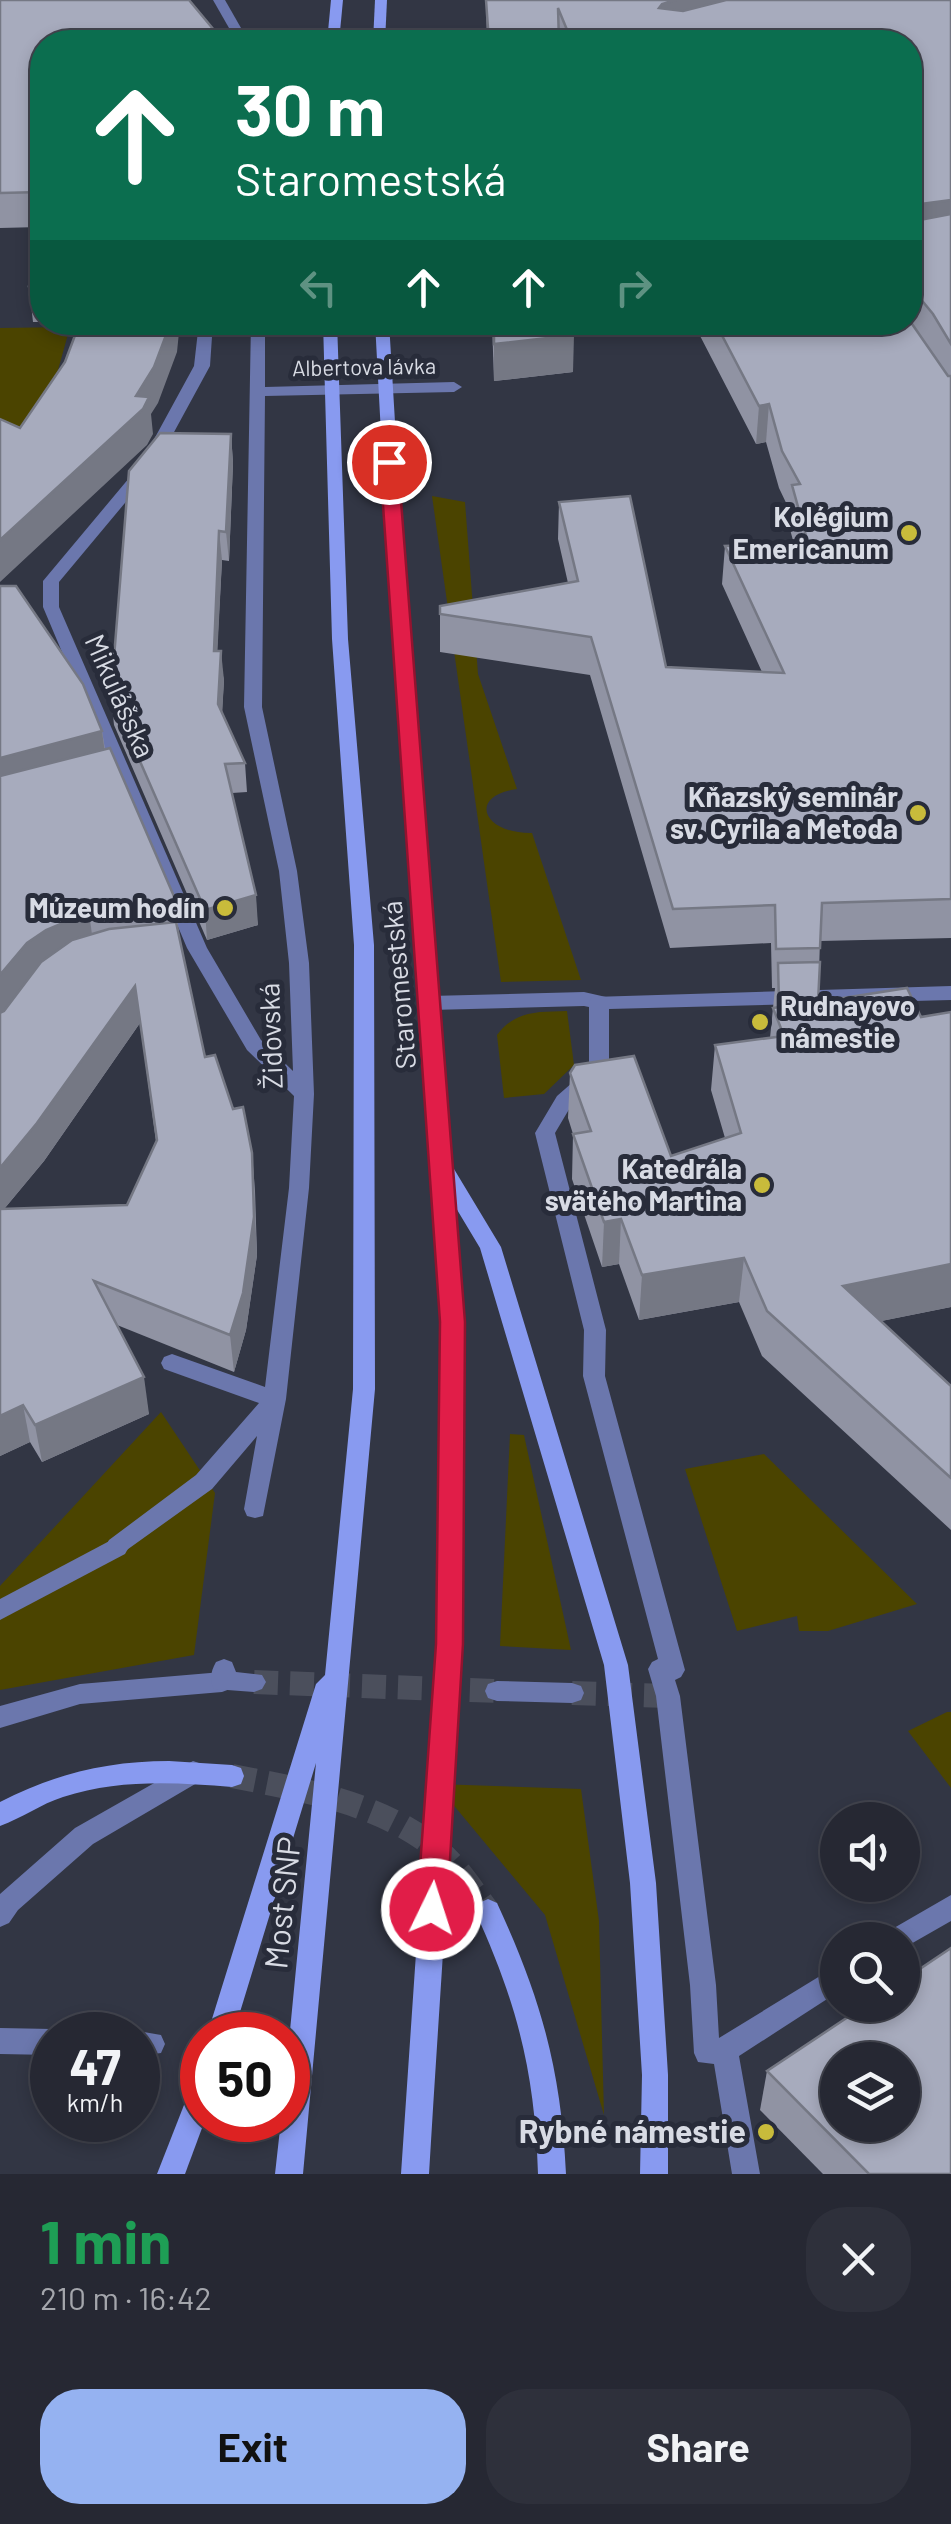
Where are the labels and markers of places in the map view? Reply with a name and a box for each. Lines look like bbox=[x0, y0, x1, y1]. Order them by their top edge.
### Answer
pin bbox=[347, 420, 432, 505]
place label: Kolégium Emericanum bbox=[732, 499, 889, 565]
marker: Kolégium Emericanum bbox=[898, 522, 920, 544]
place label: Kňazský seminár sv. Cyrila a Metoda bbox=[670, 779, 898, 845]
marker: Kňazský seminár sv. Cyrila a Metoda bbox=[907, 802, 929, 824]
place label: Múzeum hodín bbox=[29, 890, 205, 924]
marker: Múzeum hodín bbox=[214, 897, 236, 919]
place label: Rudnayovo námestie bbox=[780, 988, 915, 1054]
marker: Rudnayovo námestie bbox=[749, 1011, 771, 1033]
place label: Katedrála svätého Martina bbox=[545, 1151, 742, 1217]
marker: Katedrála svätého Martina bbox=[751, 1174, 773, 1196]
place label: Rybné námestie bbox=[519, 2111, 746, 2149]
marker: Rybné námestie bbox=[755, 2121, 777, 2143]

